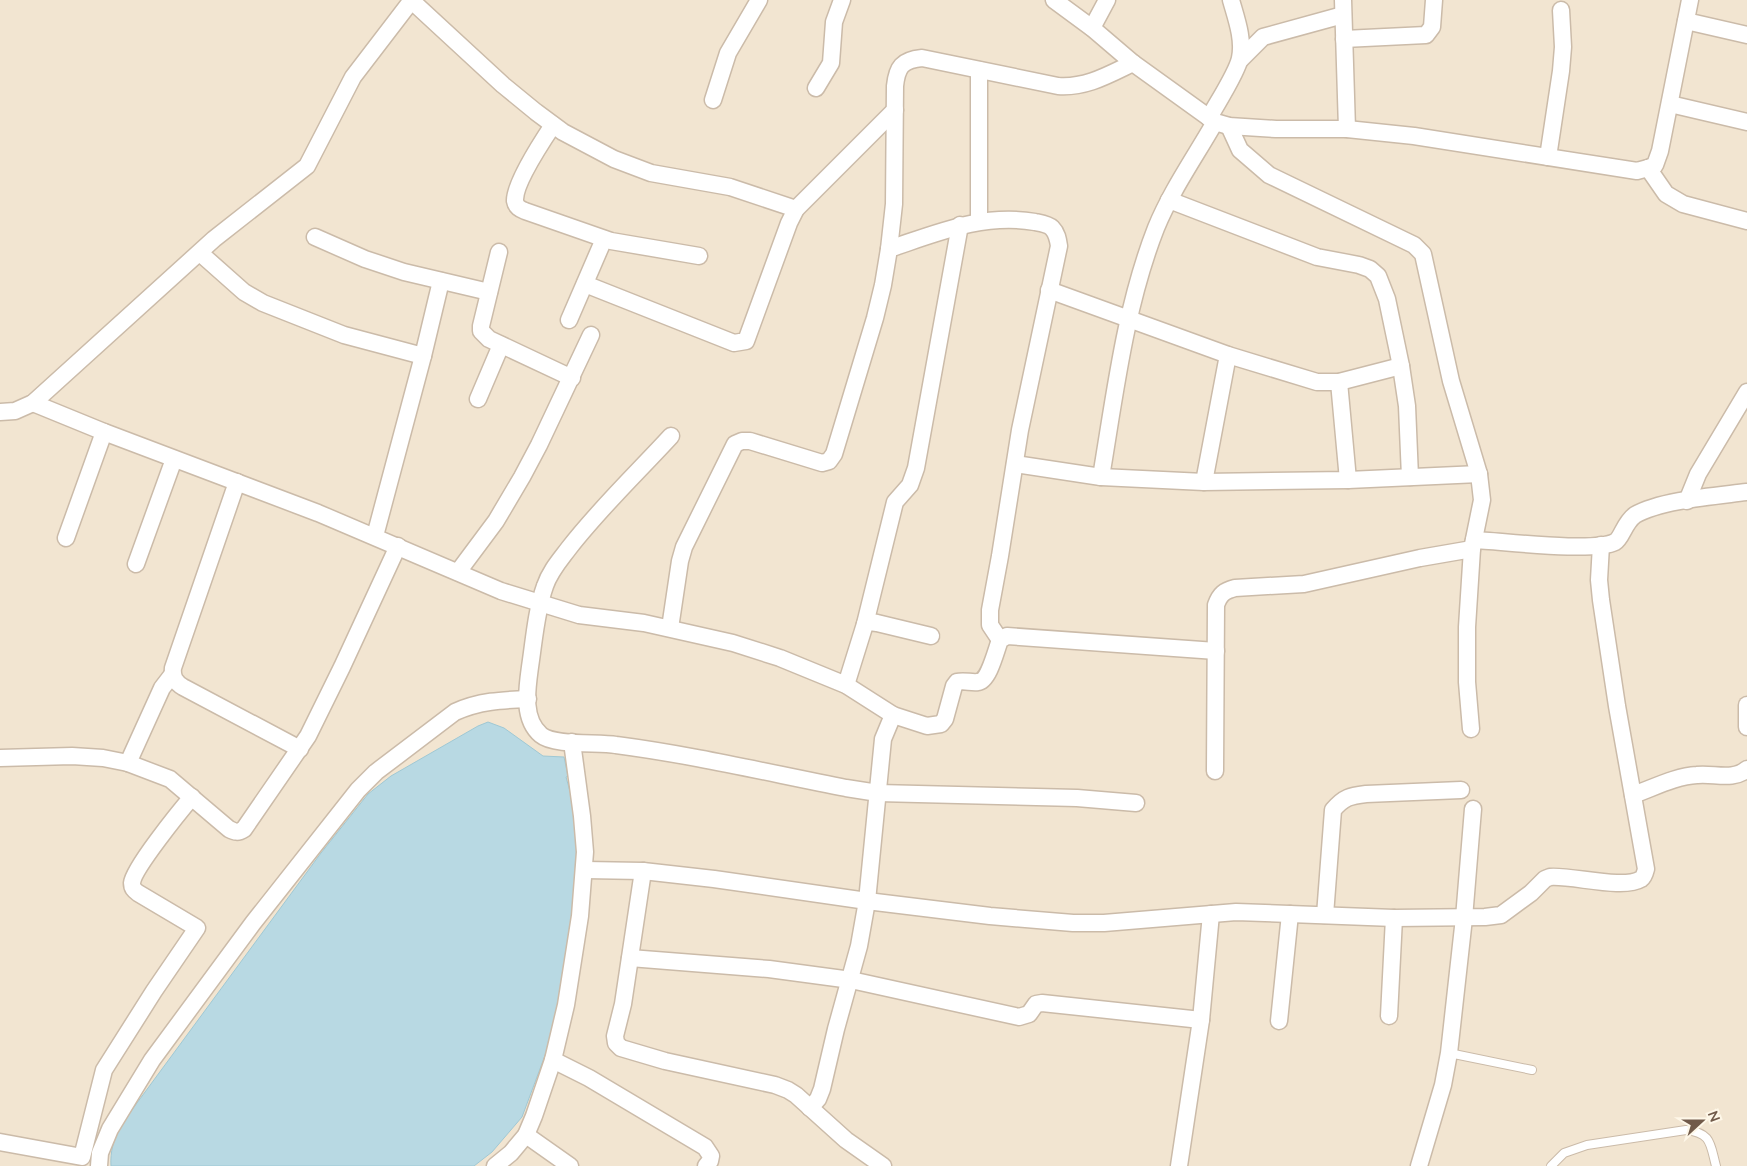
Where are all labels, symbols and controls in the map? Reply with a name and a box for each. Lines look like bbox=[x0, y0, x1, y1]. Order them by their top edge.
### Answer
north arrow bbox=[1677, 1096, 1727, 1146]
text: N bbox=[1703, 1108, 1724, 1125]

